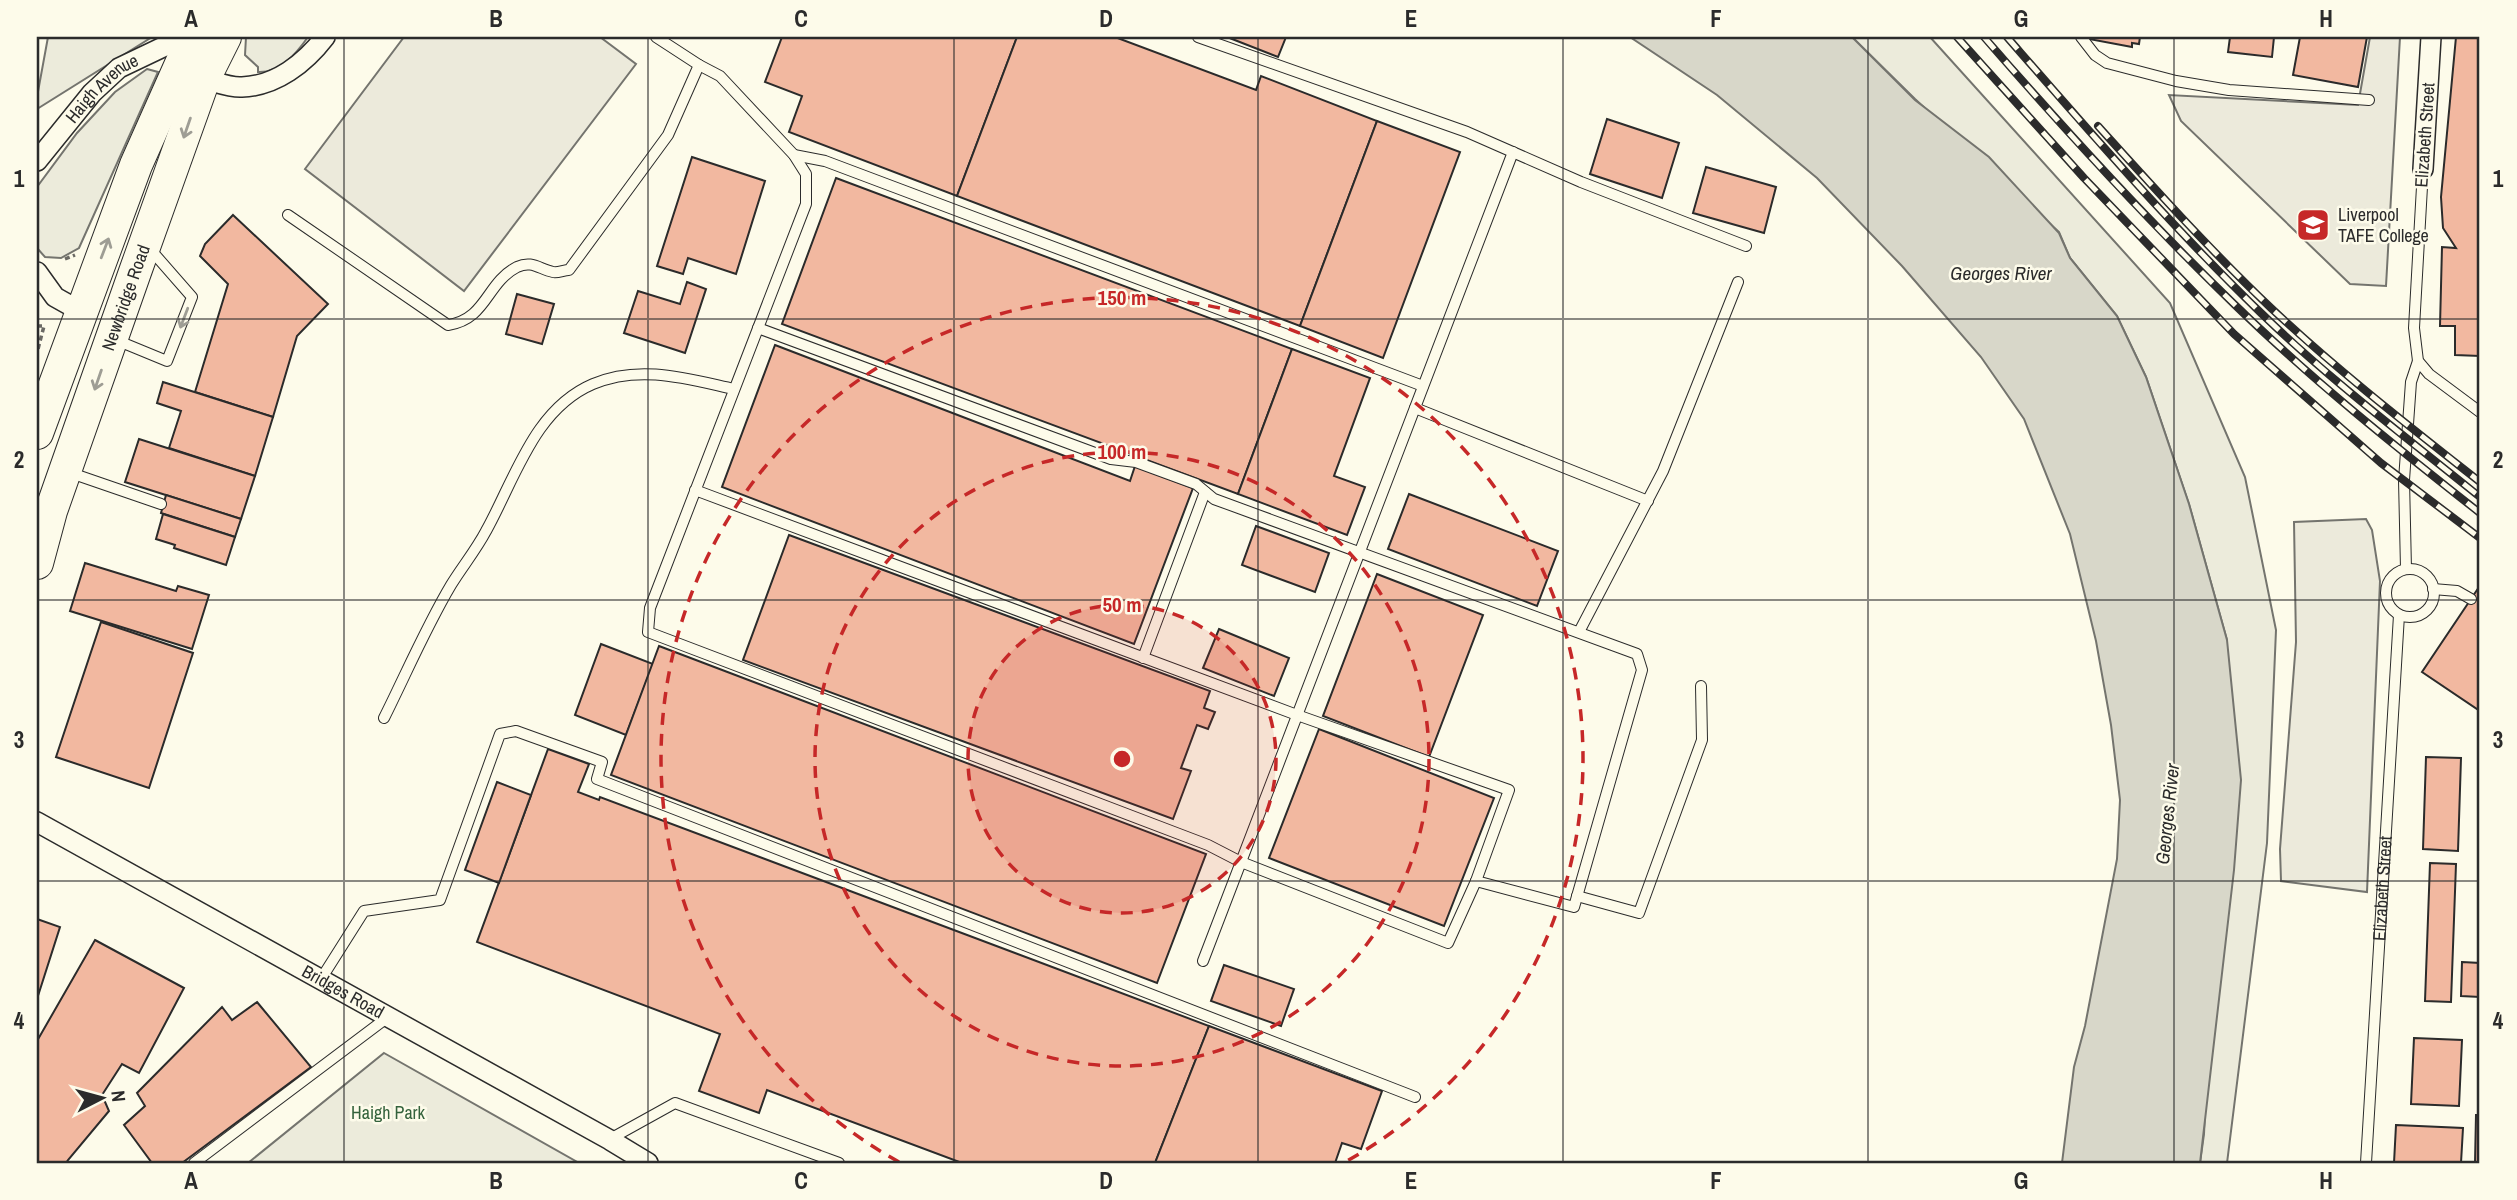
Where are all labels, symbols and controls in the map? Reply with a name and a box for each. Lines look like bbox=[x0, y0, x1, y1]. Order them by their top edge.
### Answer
text: A bbox=[184, 3, 198, 34]
text: B bbox=[489, 3, 503, 34]
text: C bbox=[794, 3, 808, 34]
text: D bbox=[1099, 3, 1113, 34]
text: E bbox=[1405, 3, 1417, 34]
text: F bbox=[1710, 3, 1722, 34]
text: G bbox=[2014, 3, 2028, 34]
text: H bbox=[2319, 3, 2333, 34]
street label: Haigh Avenue bbox=[59, 48, 142, 128]
street label: Elizabeth Street bbox=[2408, 82, 2441, 188]
one-way arrow bbox=[180, 117, 192, 139]
text: 1 bbox=[14, 163, 25, 194]
text: 1 bbox=[2493, 163, 2504, 194]
place label: Liverpool TAFE College bbox=[2338, 202, 2429, 248]
school or university icon: Liverpool TAFE College bbox=[2294, 206, 2332, 244]
one-way arrow bbox=[99, 237, 112, 259]
street label: Newbridge Road bbox=[95, 241, 156, 354]
water label: Georges River bbox=[1950, 260, 2052, 286]
text: 150 m bbox=[1098, 283, 1146, 312]
one-way arrow bbox=[177, 306, 189, 328]
one-way arrow bbox=[91, 368, 103, 390]
text: 100 m bbox=[1098, 437, 1146, 466]
text: 2 bbox=[14, 444, 24, 475]
text: 2 bbox=[2493, 444, 2503, 475]
text: 50 m bbox=[1102, 590, 1142, 619]
text: 3 bbox=[14, 724, 24, 755]
text: 3 bbox=[2493, 724, 2503, 755]
centre of rings bbox=[1110, 747, 1134, 771]
water label: Georges River bbox=[2149, 761, 2185, 866]
street label: Elizabeth Street bbox=[2366, 835, 2398, 942]
street label: Bridges Road bbox=[298, 959, 389, 1024]
text: 4 bbox=[14, 1005, 25, 1036]
text: 4 bbox=[2493, 1005, 2504, 1036]
north arrow bbox=[66, 1064, 136, 1134]
text: N bbox=[105, 1089, 132, 1103]
park label: Haigh Park bbox=[351, 1100, 426, 1125]
text: A bbox=[184, 1165, 198, 1196]
text: B bbox=[489, 1165, 503, 1196]
text: C bbox=[794, 1165, 808, 1196]
text: D bbox=[1099, 1165, 1113, 1196]
text: E bbox=[1405, 1165, 1417, 1196]
text: F bbox=[1710, 1165, 1722, 1196]
text: G bbox=[2014, 1165, 2028, 1196]
text: H bbox=[2319, 1165, 2333, 1196]

